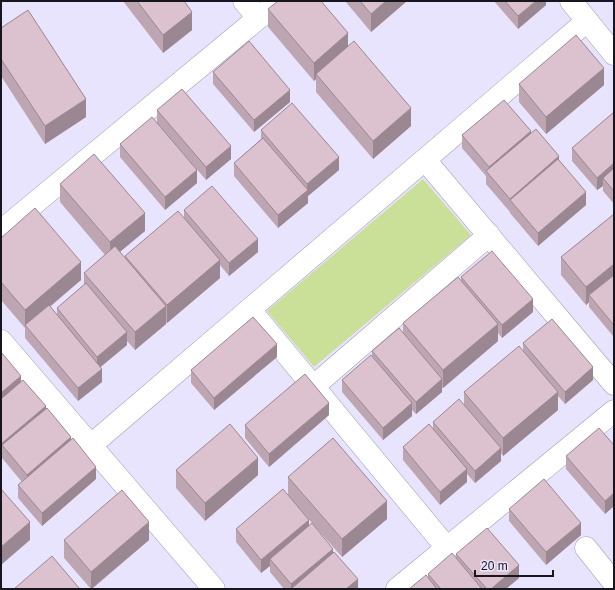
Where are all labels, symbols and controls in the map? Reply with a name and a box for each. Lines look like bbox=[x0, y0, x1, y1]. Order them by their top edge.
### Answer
scale bar bbox=[475, 552, 553, 578]
text: 20 m bbox=[481, 559, 508, 573]

